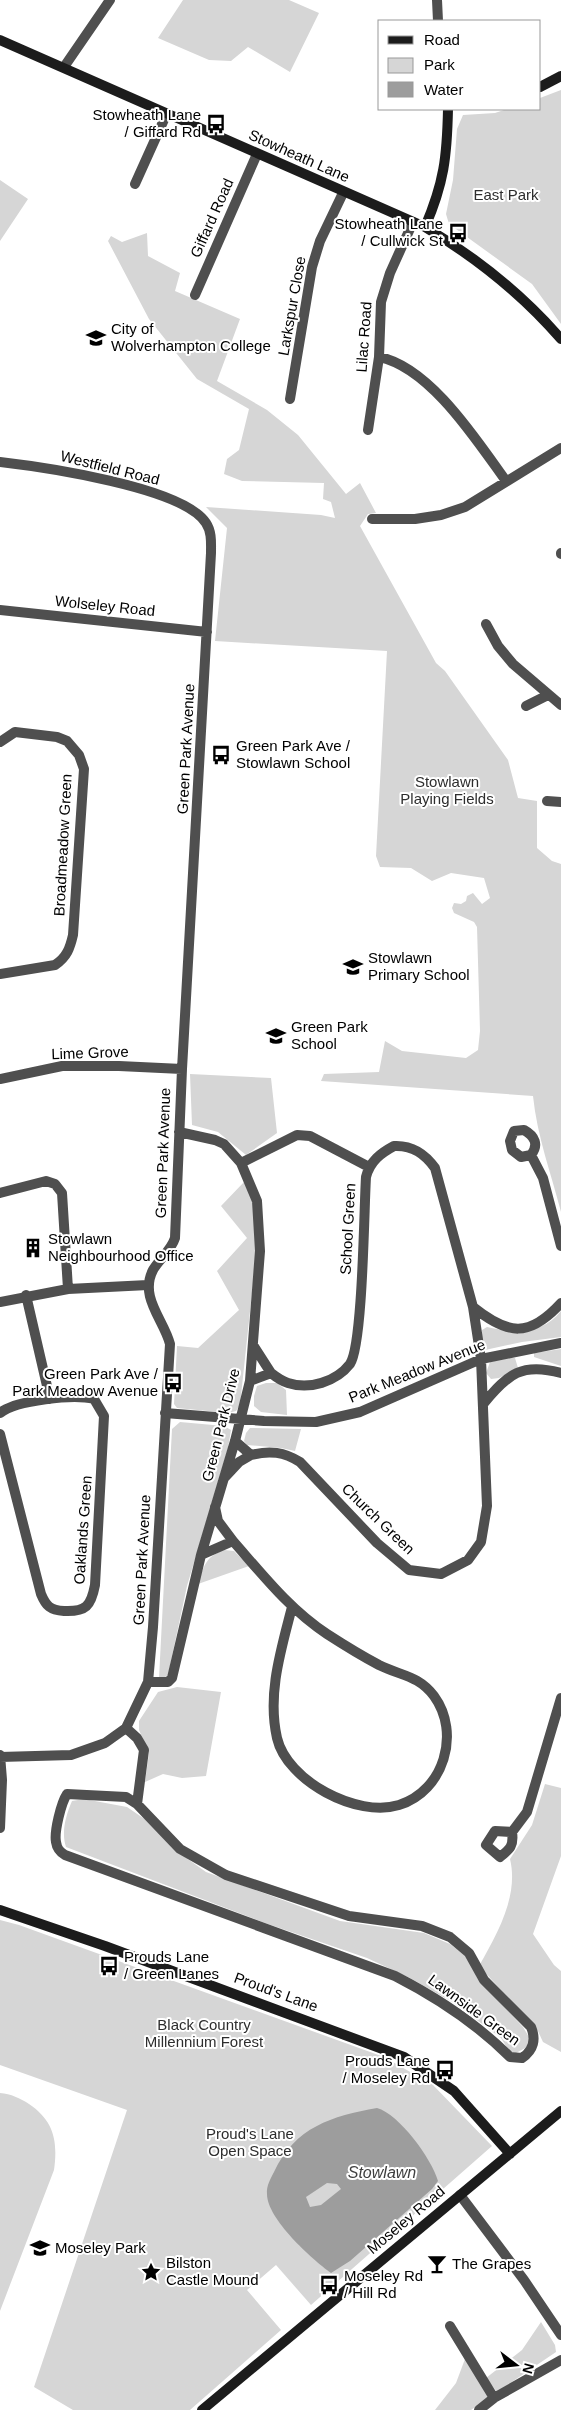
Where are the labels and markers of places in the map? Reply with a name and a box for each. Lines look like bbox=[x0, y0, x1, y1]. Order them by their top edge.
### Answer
place label: Stowheath Lane / Giffard Rd bbox=[93, 106, 201, 140]
bus stop icon: Stowheath Lane / Giffard Rd bbox=[205, 113, 227, 135]
place label: Stowheath Lane / Cullwick St bbox=[335, 215, 444, 249]
bus stop icon: Stowheath Lane / Cullwick St bbox=[447, 222, 469, 244]
place label: City of Wolverhampton College bbox=[111, 320, 271, 354]
school or university icon: City of Wolverhampton College bbox=[85, 327, 107, 349]
place label: Green Park Ave / Stowlawn School bbox=[236, 737, 351, 771]
bus stop icon: Green Park Ave / Stowlawn School bbox=[210, 744, 232, 766]
place label: Stowlawn Primary School bbox=[368, 949, 470, 983]
school or university icon: Stowlawn Primary School bbox=[342, 956, 364, 978]
place label: Green Park School bbox=[291, 1018, 368, 1052]
school or university icon: Green Park School bbox=[265, 1025, 287, 1047]
place label: Stowlawn Neighbourhood Office bbox=[48, 1230, 194, 1264]
building icon: Stowlawn Neighbourhood Office bbox=[22, 1237, 44, 1259]
place label: Green Park Ave / Park Meadow Avenue bbox=[12, 1365, 159, 1399]
bus stop icon: Green Park Ave / Park Meadow Avenue bbox=[162, 1372, 184, 1394]
place label: Prouds Lane / Green Lanes bbox=[124, 1948, 219, 1982]
bus stop icon: Prouds Lane / Green Lanes bbox=[98, 1955, 120, 1977]
place label: Prouds Lane / Moseley Rd bbox=[342, 2052, 430, 2086]
bus stop icon: Prouds Lane / Moseley Rd bbox=[434, 2059, 456, 2081]
school or university icon: Moseley Park bbox=[29, 2237, 51, 2259]
place label: Moseley Park bbox=[55, 2239, 146, 2256]
bar icon: The Grapes bbox=[426, 2253, 448, 2275]
place label: Bilston Castle Mound bbox=[166, 2254, 259, 2288]
place label: The Grapes bbox=[452, 2255, 531, 2272]
place icon: Bilston Castle Mound bbox=[140, 2261, 162, 2283]
place label: Moseley Rd / Hill Rd bbox=[344, 2267, 423, 2301]
bus stop icon: Moseley Rd / Hill Rd bbox=[318, 2274, 340, 2296]

